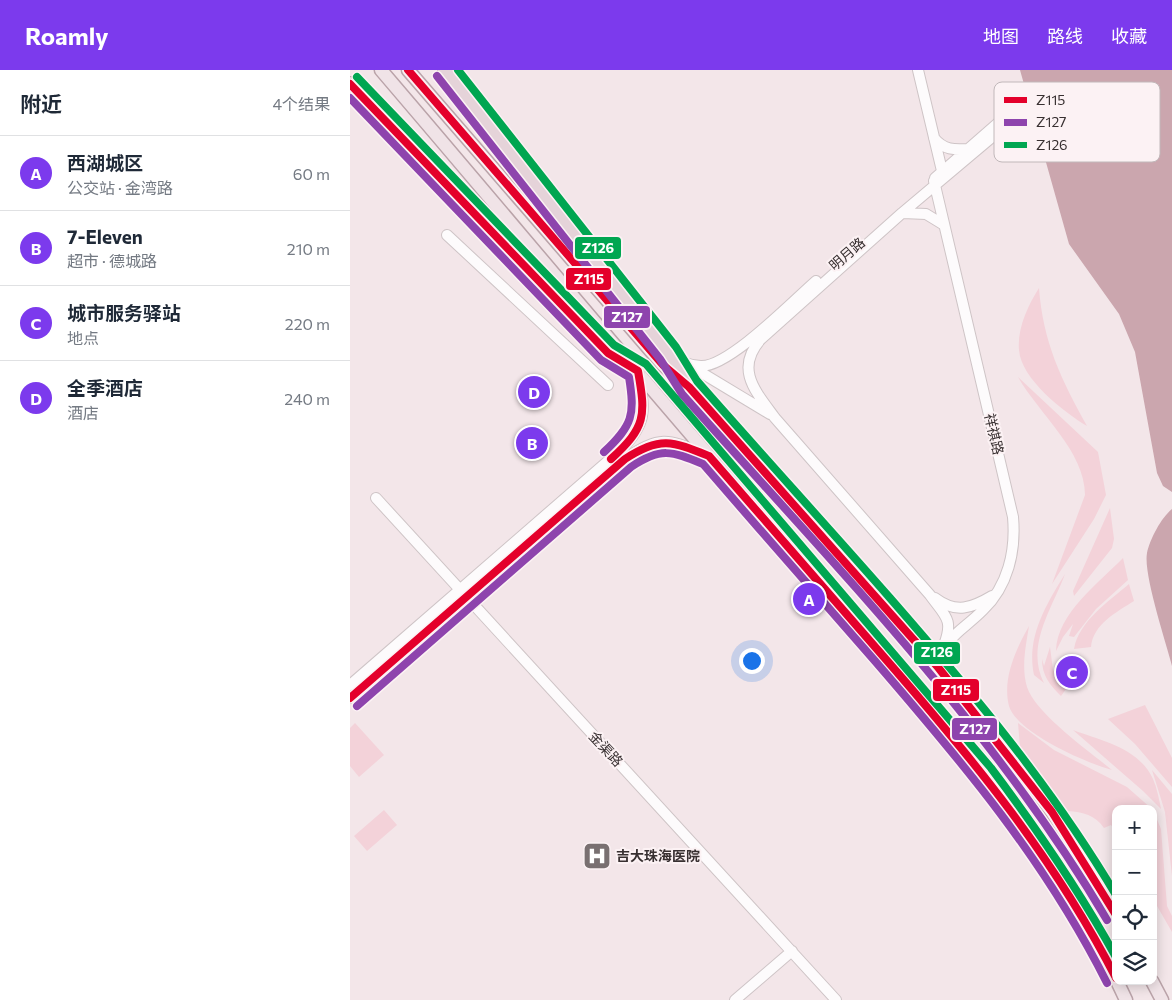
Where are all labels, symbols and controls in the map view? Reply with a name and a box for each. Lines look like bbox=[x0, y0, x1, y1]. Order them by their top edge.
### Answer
text: Roamly bbox=[25, 21, 108, 50]
text: 地图 bbox=[983, 25, 1019, 47]
text: 路线 bbox=[1047, 25, 1083, 47]
text: 收藏 bbox=[1111, 25, 1147, 47]
legend bbox=[994, 82, 1160, 162]
text: 附近 bbox=[20, 91, 62, 116]
text: Z115 bbox=[1036, 91, 1065, 108]
text: 4个结果 bbox=[272, 94, 330, 113]
text: Z127 bbox=[1036, 113, 1067, 130]
text: Z126 bbox=[1036, 136, 1068, 153]
text: 西湖城区 bbox=[67, 151, 143, 174]
text: A bbox=[30, 164, 42, 183]
text: 60 m bbox=[293, 164, 330, 183]
text: 公交站 · 金湾路 bbox=[67, 178, 173, 197]
text: 7-Eleven bbox=[67, 225, 143, 248]
street label: 明月路 bbox=[825, 233, 868, 274]
line badge: Z126 bbox=[574, 236, 622, 260]
text: B bbox=[31, 239, 41, 258]
text: 210 m bbox=[287, 239, 330, 258]
text: Z126 bbox=[582, 239, 615, 256]
text: 超市 · 德城路 bbox=[67, 251, 157, 270]
line badge: Z115 bbox=[565, 267, 612, 291]
text: Z115 bbox=[574, 270, 604, 287]
text: 城市服务驿站 bbox=[67, 301, 181, 324]
line badge: Z127 bbox=[603, 305, 651, 329]
text: Z127 bbox=[611, 308, 643, 325]
text: C bbox=[31, 314, 41, 333]
text: 220 m bbox=[285, 314, 330, 333]
text: 地点 bbox=[67, 328, 99, 347]
pin: D bbox=[518, 373, 550, 411]
text: 全季酒店 bbox=[67, 376, 143, 399]
text: D bbox=[30, 389, 42, 408]
text: 240 m bbox=[284, 389, 330, 408]
text: 酒店 bbox=[67, 403, 99, 422]
street label: 祥祺路 bbox=[981, 412, 1007, 456]
pin: B bbox=[516, 424, 548, 462]
pin: A bbox=[793, 580, 825, 618]
line badge: Z126 bbox=[913, 641, 961, 665]
text: Z126 bbox=[921, 643, 954, 660]
your location bbox=[739, 648, 765, 674]
pin: C bbox=[1056, 653, 1088, 691]
line badge: Z115 bbox=[932, 678, 980, 702]
text: Z115 bbox=[941, 681, 971, 698]
line badge: Z127 bbox=[951, 717, 998, 741]
text: Z127 bbox=[959, 720, 991, 737]
street label: 金渠路 bbox=[586, 728, 627, 770]
map controls bbox=[1112, 805, 1157, 985]
button: + bbox=[1112, 805, 1157, 850]
hospital icon: 吉大珠海医院 bbox=[582, 841, 612, 871]
place label: 吉大珠海医院 bbox=[616, 847, 700, 864]
button: − bbox=[1112, 850, 1157, 895]
button: locate bbox=[1112, 895, 1157, 940]
button: layers bbox=[1112, 940, 1157, 985]

